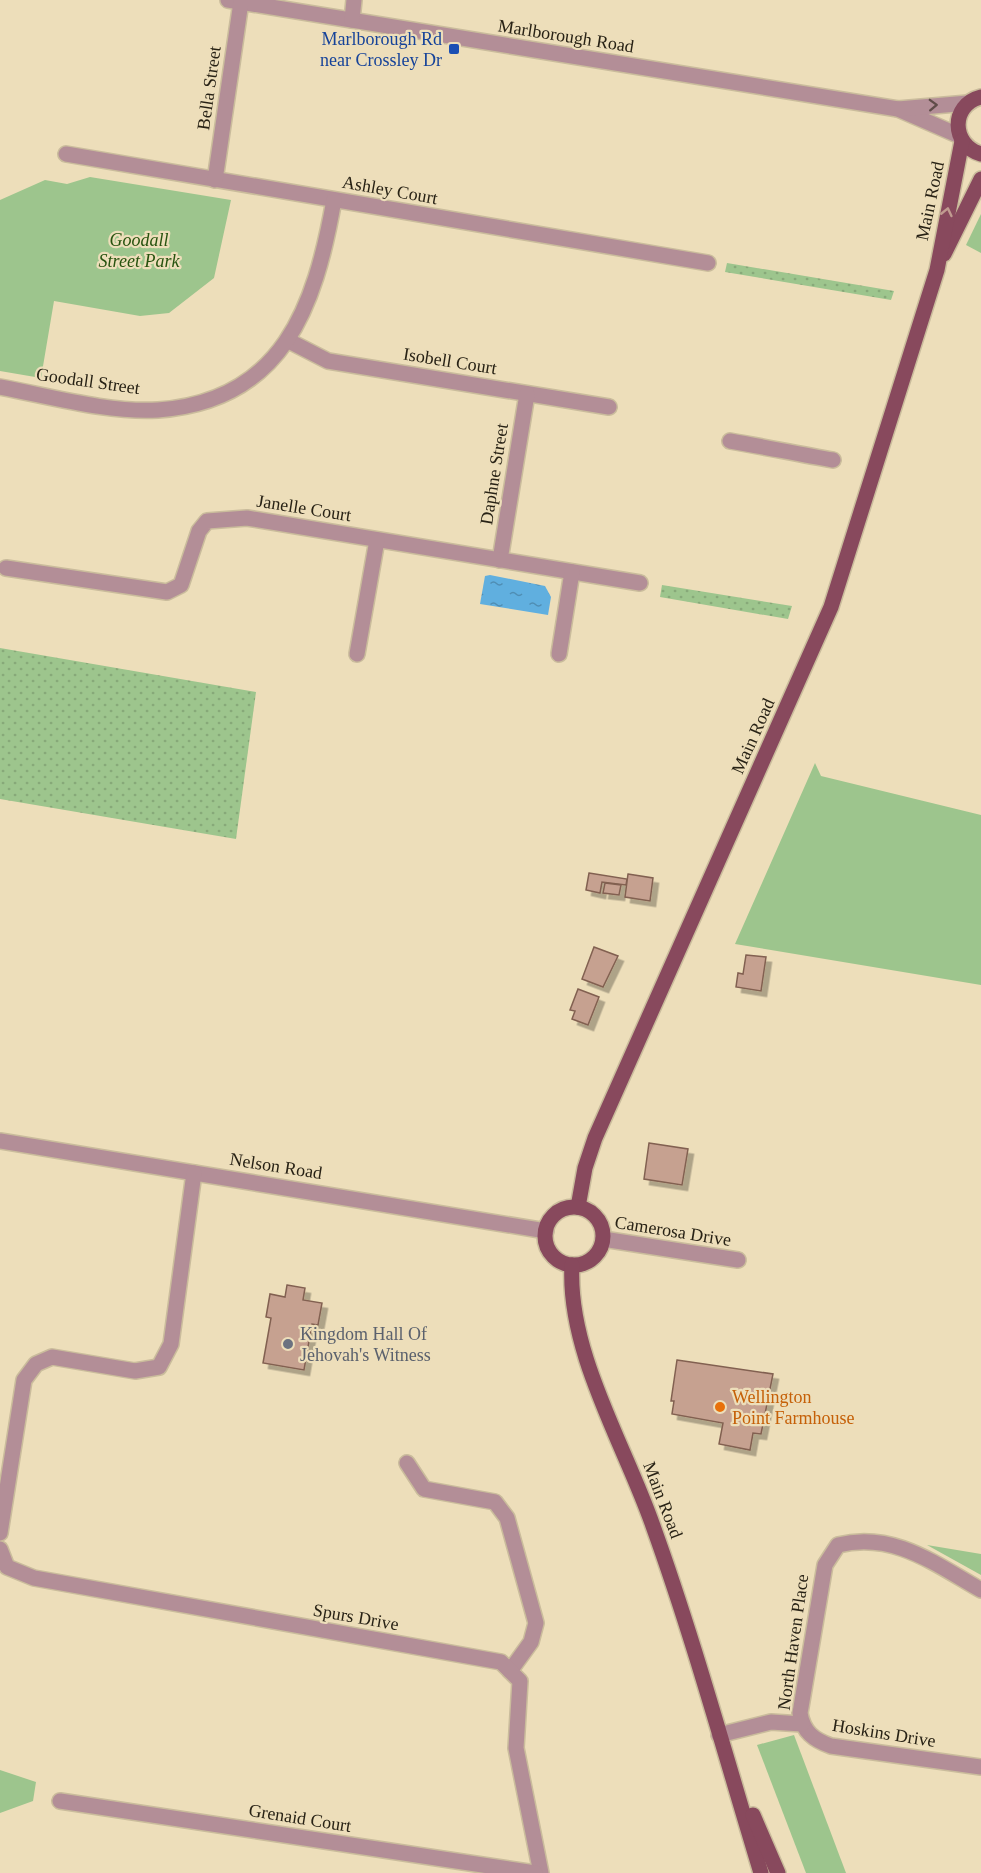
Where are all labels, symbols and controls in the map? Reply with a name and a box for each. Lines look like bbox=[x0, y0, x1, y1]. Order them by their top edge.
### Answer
street label: Marlborough Road bbox=[497, 15, 635, 57]
place label: Marlborough Rd near Crossley Dr bbox=[320, 29, 442, 70]
marker: Marlborough Rd near Crossley Dr bbox=[447, 42, 461, 56]
street label: Bella Street bbox=[193, 45, 225, 131]
one-way arrow bbox=[928, 99, 937, 112]
street label: Main Road bbox=[912, 160, 948, 242]
street label: Ashley Court bbox=[341, 172, 439, 208]
one-way arrow bbox=[940, 208, 953, 218]
park label: Goodall Street Park bbox=[99, 230, 180, 271]
street label: Isobell Court bbox=[402, 344, 498, 378]
street label: Goodall Street bbox=[35, 364, 141, 398]
street label: Daphne Street bbox=[476, 422, 512, 526]
street label: Janelle Court bbox=[255, 491, 353, 525]
street label: Main Road bbox=[727, 695, 779, 777]
street label: Nelson Road bbox=[228, 1149, 324, 1183]
street label: Camerosa Drive bbox=[613, 1212, 733, 1250]
place label: Kingdom Hall Of Jehovah's Witness bbox=[300, 1324, 431, 1365]
marker: Kingdom Hall Of Jehovah's Witness bbox=[281, 1337, 295, 1351]
place label: Wellington Point Farmhouse bbox=[732, 1387, 855, 1428]
marker: Wellington Point Farmhouse bbox=[713, 1400, 727, 1414]
street label: Main Road bbox=[639, 1459, 687, 1541]
street label: North Haven Place bbox=[774, 1573, 812, 1711]
street label: Spurs Drive bbox=[312, 1600, 400, 1634]
street label: Hoskins Drive bbox=[831, 1715, 937, 1751]
street label: Grenaid Court bbox=[247, 1800, 353, 1836]

